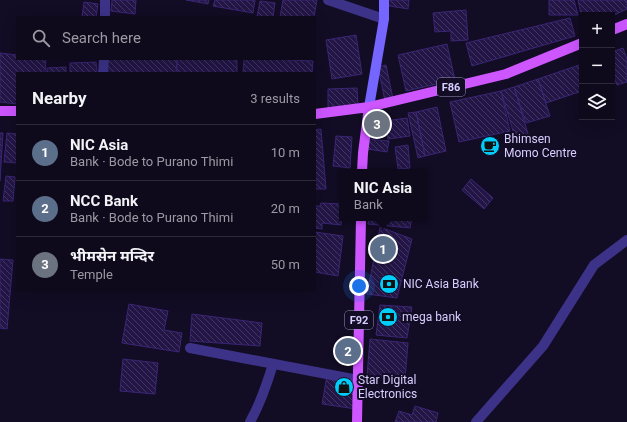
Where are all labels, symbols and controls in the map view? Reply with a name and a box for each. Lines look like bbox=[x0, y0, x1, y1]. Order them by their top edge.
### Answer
map controls bbox=[579, 12, 615, 120]
button: + bbox=[579, 12, 615, 48]
search box bbox=[16, 16, 316, 60]
icon: search bbox=[30, 27, 52, 49]
text: Search here bbox=[62, 29, 141, 47]
button: − bbox=[579, 48, 615, 84]
road number: F86 bbox=[437, 78, 465, 96]
button: layers bbox=[579, 84, 615, 120]
text: Nearby bbox=[32, 88, 87, 108]
text: 3 results bbox=[250, 91, 300, 106]
pin: 3 bbox=[364, 109, 390, 139]
place label: Bhimsen Momo Centre bbox=[504, 132, 577, 160]
cafe icon: Bhimsen Momo Centre bbox=[479, 135, 501, 157]
text: NIC Asia bbox=[70, 136, 128, 154]
text: 1 bbox=[41, 145, 49, 160]
text: 10 m bbox=[271, 145, 300, 160]
text: Bank · Bode to Purano Thimi bbox=[70, 154, 233, 169]
popup bbox=[339, 169, 427, 221]
text: NIC Asia bbox=[354, 179, 412, 197]
text: NCC Bank bbox=[70, 192, 138, 210]
text: Bank bbox=[354, 197, 383, 212]
text: 2 bbox=[41, 201, 49, 216]
text: 20 m bbox=[271, 201, 300, 216]
text: Bank · Bode to Purano Thimi bbox=[70, 210, 233, 225]
pin: 1 bbox=[370, 234, 396, 264]
text: भीमसेन मन्दिर bbox=[70, 247, 154, 265]
text: 3 bbox=[41, 257, 49, 272]
text: 50 m bbox=[271, 257, 300, 272]
text: Temple bbox=[70, 267, 113, 282]
bank icon: NIC Asia Bank bbox=[378, 273, 400, 295]
your location bbox=[349, 276, 369, 296]
place label: NIC Asia Bank bbox=[403, 277, 480, 291]
bank icon: mega bank bbox=[377, 306, 399, 328]
place label: mega bank bbox=[402, 310, 462, 324]
road number: F92 bbox=[345, 311, 373, 329]
pin: 2 bbox=[335, 336, 361, 366]
place label: Star Digital Electronics bbox=[358, 373, 417, 401]
shop icon: Star Digital Electronics bbox=[333, 376, 355, 398]

